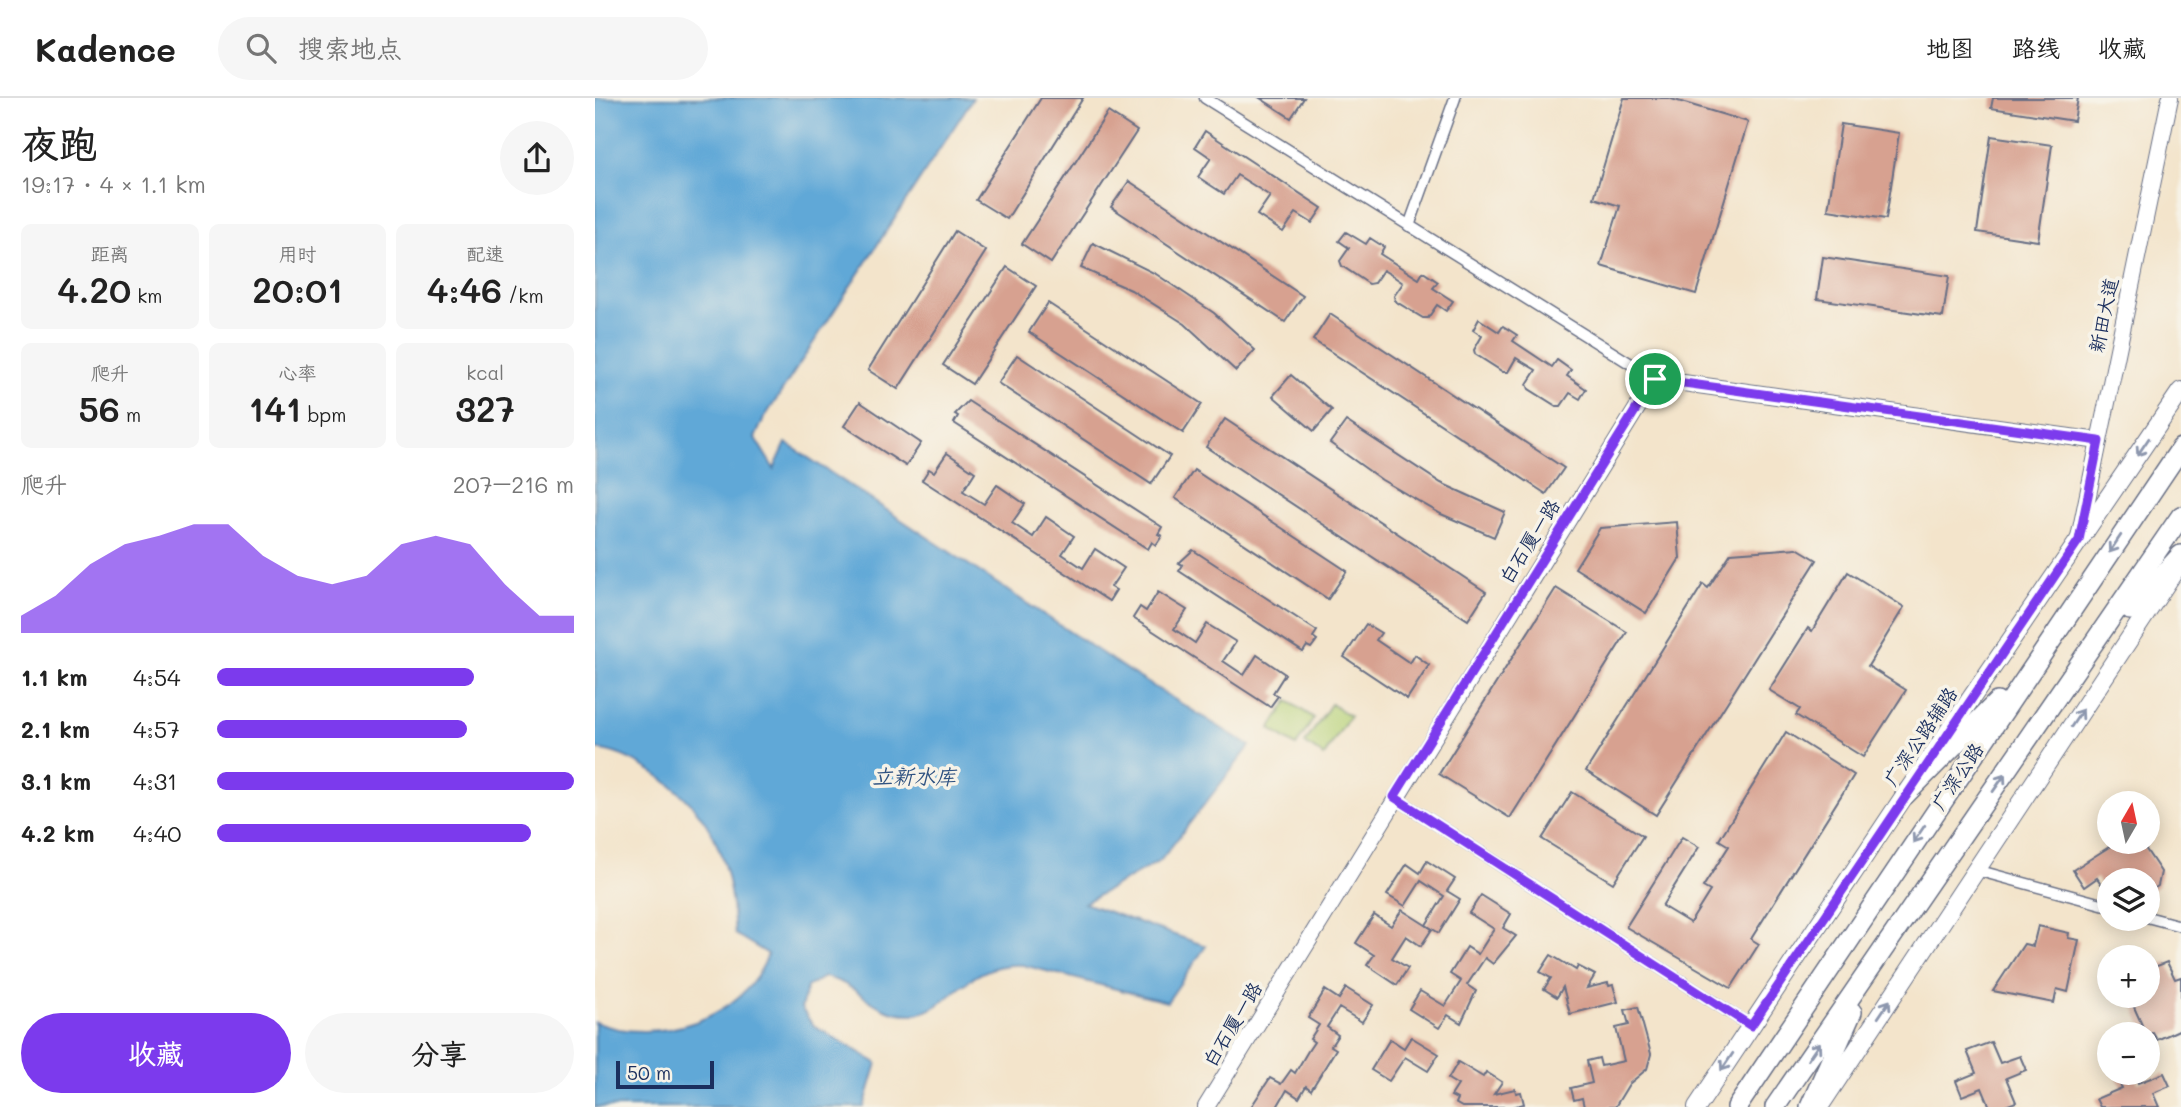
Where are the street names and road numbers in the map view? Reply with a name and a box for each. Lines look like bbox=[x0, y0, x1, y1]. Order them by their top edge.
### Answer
street label: 新田大道 bbox=[2083, 275, 2123, 355]
street label: 白石厦一路 bbox=[1493, 494, 1565, 588]
street label: 广深公路辅路 bbox=[1879, 682, 1961, 790]
street label: 广深公路 bbox=[1926, 738, 1988, 814]
street label: 白石厦一路 bbox=[1197, 977, 1267, 1071]

